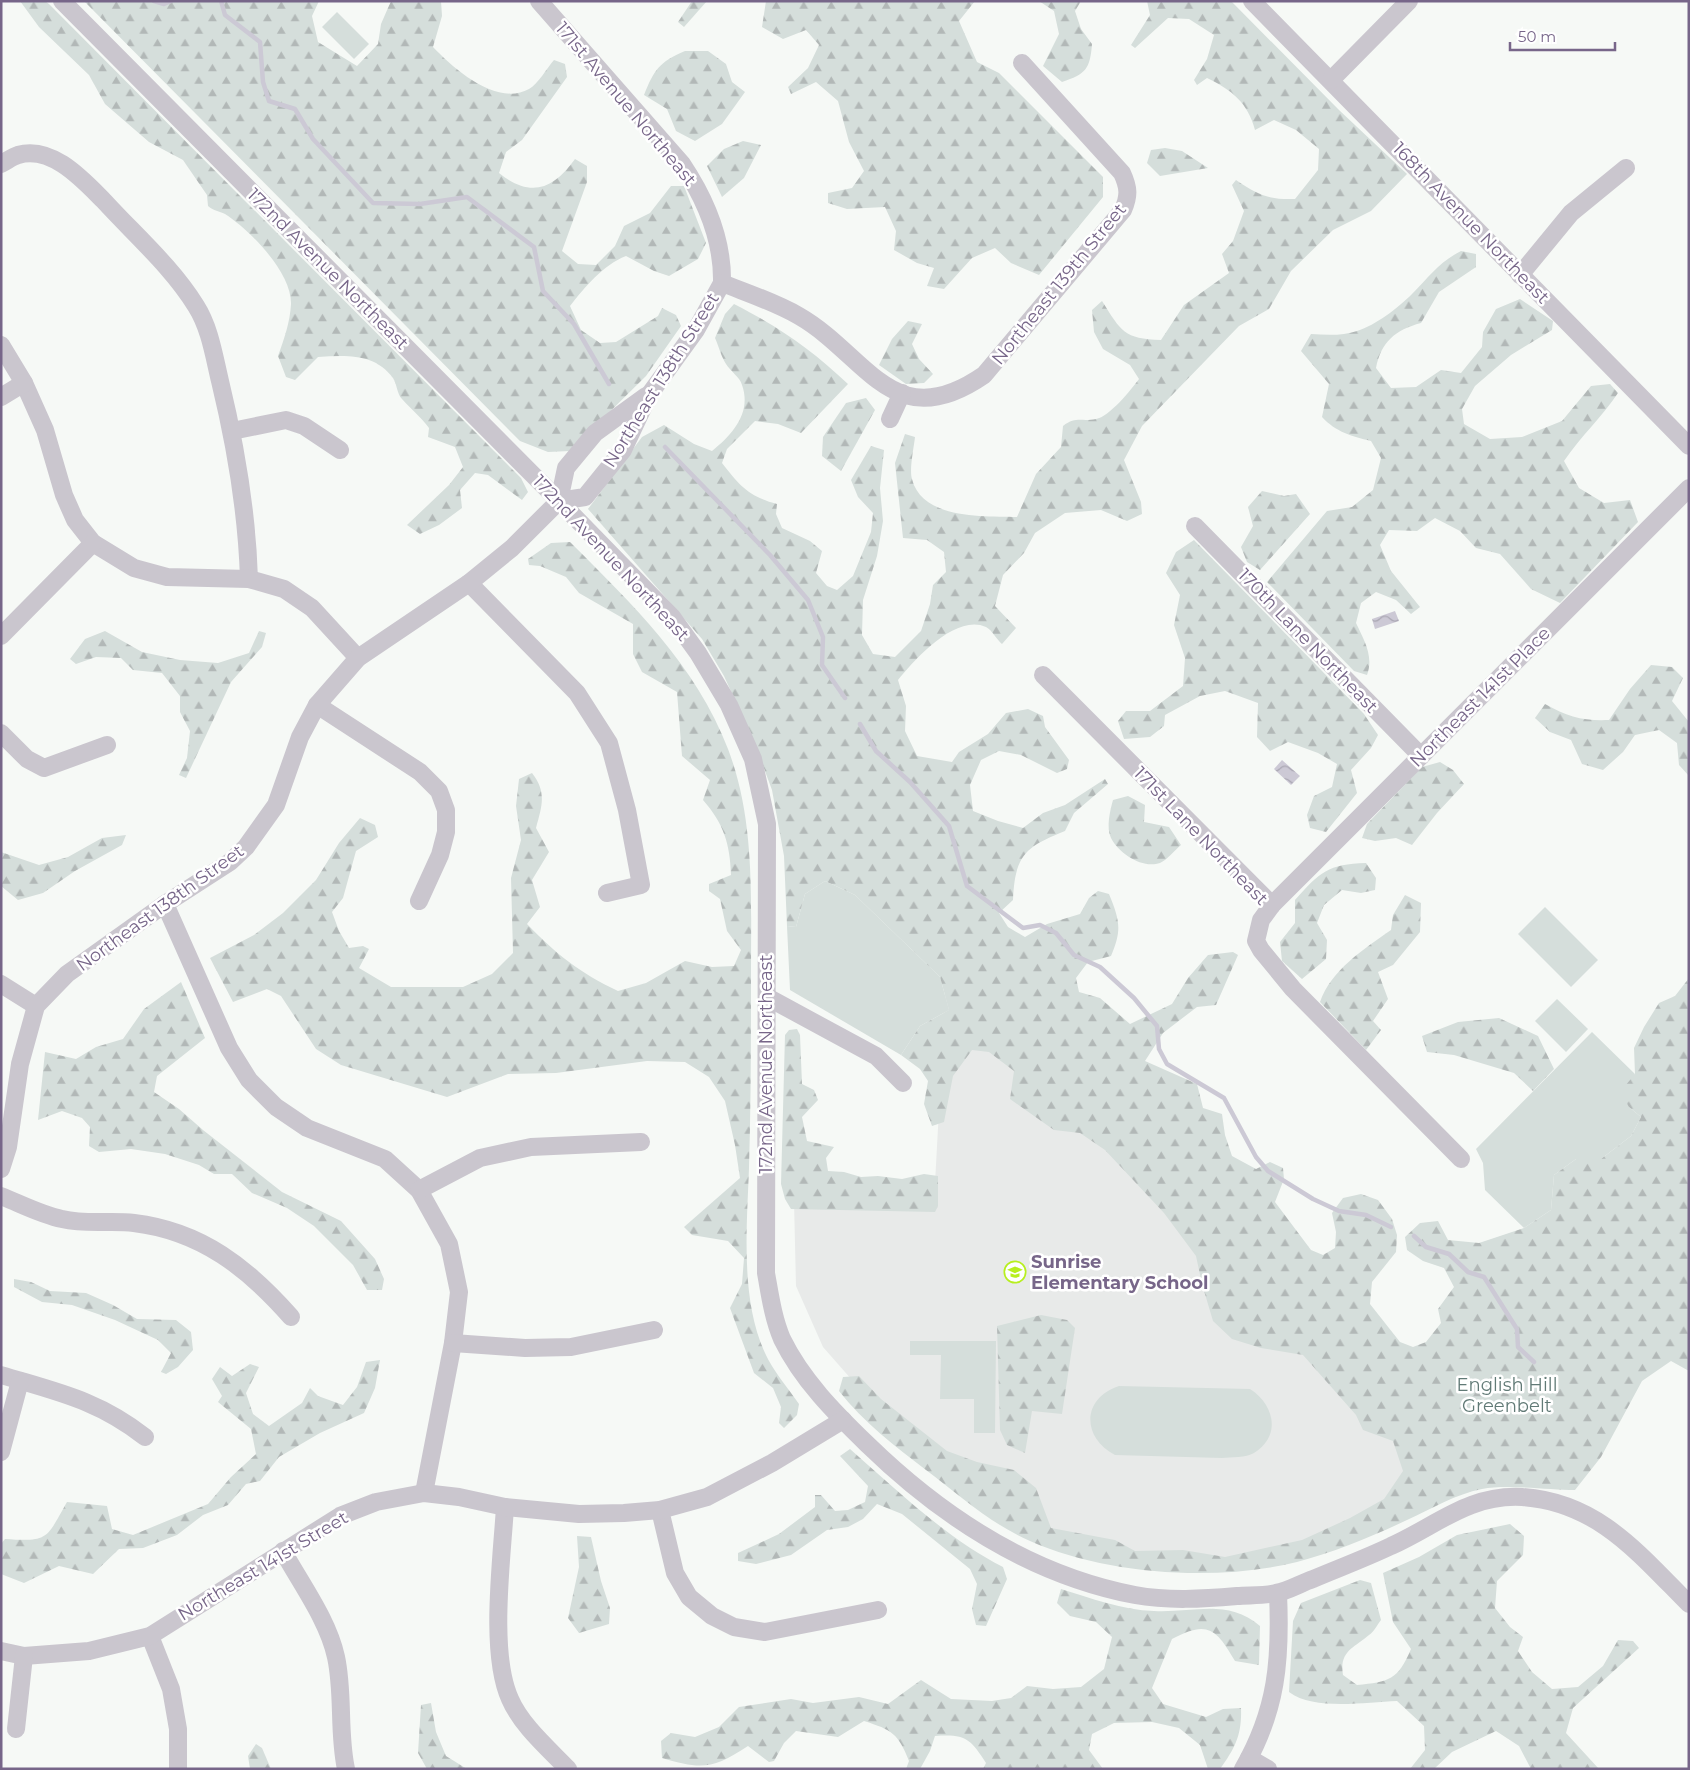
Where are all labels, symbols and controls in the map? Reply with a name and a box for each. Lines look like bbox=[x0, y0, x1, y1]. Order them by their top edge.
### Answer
street label: 171st Avenue Northeast bbox=[551, 17, 701, 191]
scale bar bbox=[1510, 20, 1615, 52]
text: 50 m bbox=[1518, 27, 1556, 46]
street label: 168th Avenue Northeast bbox=[1388, 138, 1554, 308]
street label: 172nd Avenue Northeast bbox=[243, 184, 413, 354]
street label: Northeast 139th Street bbox=[987, 199, 1131, 369]
street label: Northeast 138th Street bbox=[598, 289, 724, 471]
street label: 172nd Avenue Northeast bbox=[528, 470, 694, 646]
street label: 170th Lane Northeast bbox=[1233, 564, 1383, 718]
street label: Northeast 141st Place bbox=[1405, 622, 1555, 772]
street label: 171st Lane Northeast bbox=[1129, 762, 1273, 910]
street label: Northeast 138th Street bbox=[72, 840, 248, 976]
street label: 172nd Avenue Northeast bbox=[755, 954, 777, 1174]
place label: Sunrise Elementary School bbox=[1031, 1251, 1208, 1294]
school or university icon: Sunrise Elementary School bbox=[1003, 1260, 1027, 1284]
park label: English Hill Greenbelt bbox=[1456, 1374, 1558, 1417]
street label: Northeast 141st Street bbox=[174, 1506, 352, 1626]

